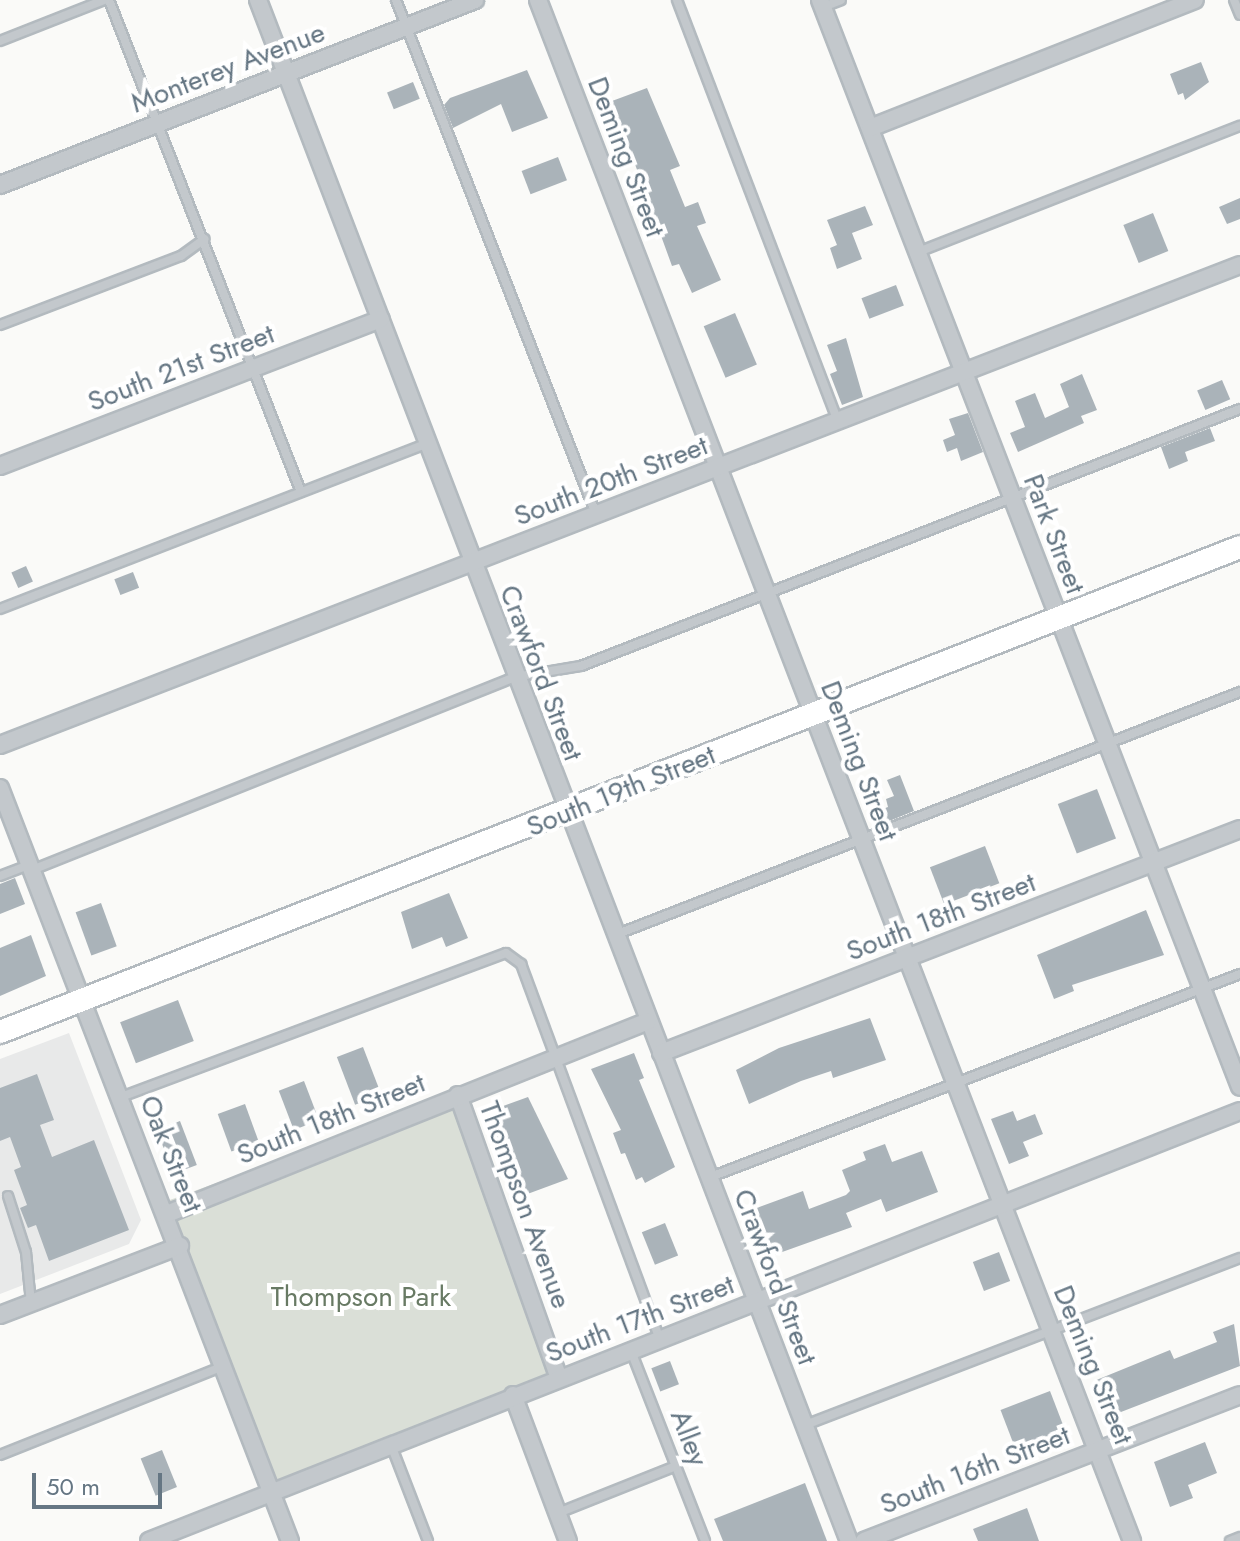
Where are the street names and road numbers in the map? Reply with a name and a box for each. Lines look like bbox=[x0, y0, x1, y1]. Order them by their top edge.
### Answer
street label: Monterey Avenue bbox=[126, 16, 330, 120]
street label: Deming Street bbox=[580, 72, 672, 242]
street label: South 21st Street bbox=[83, 317, 279, 419]
street label: South 20th Street bbox=[510, 429, 712, 533]
street label: Park Street bbox=[1016, 470, 1092, 598]
street label: Crawford Street bbox=[492, 581, 590, 765]
street label: Deming Street bbox=[813, 676, 905, 846]
street label: South 19th Street bbox=[522, 738, 720, 844]
street label: South 18th Street bbox=[842, 866, 1040, 968]
street label: South 18th Street bbox=[232, 1066, 430, 1172]
street label: Oak Street bbox=[132, 1091, 210, 1217]
street label: Thompson Avenue bbox=[472, 1097, 578, 1313]
street label: Crawford Street bbox=[726, 1185, 824, 1369]
street label: South 17th Street bbox=[541, 1268, 739, 1370]
street label: Deming Street bbox=[1046, 1281, 1140, 1449]
street label: Alley bbox=[663, 1405, 715, 1471]
street label: South 16th Street bbox=[875, 1418, 1075, 1522]

